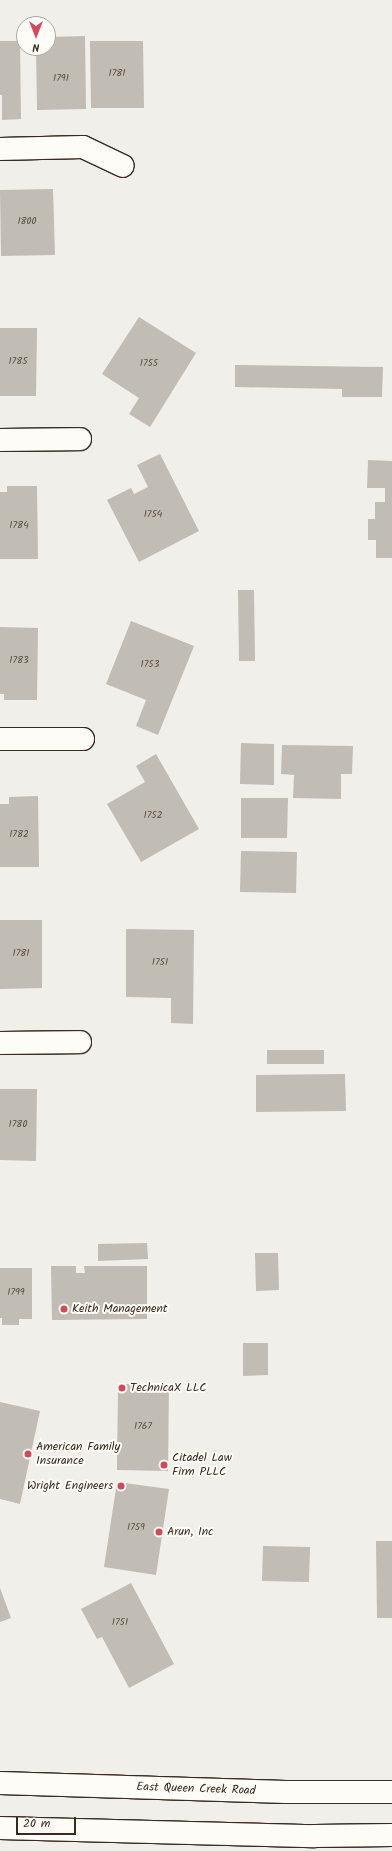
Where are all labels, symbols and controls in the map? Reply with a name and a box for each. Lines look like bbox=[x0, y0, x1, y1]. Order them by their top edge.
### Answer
north arrow bbox=[16, 16, 56, 56]
text: N bbox=[33, 38, 39, 56]
house number: 1781 bbox=[109, 68, 125, 80]
house number: 1791 bbox=[53, 73, 69, 85]
house number: 1800 bbox=[17, 216, 37, 228]
house number: 1785 bbox=[8, 356, 28, 368]
house number: 1755 bbox=[140, 358, 158, 370]
house number: 1754 bbox=[144, 509, 162, 521]
house number: 1784 bbox=[9, 520, 29, 532]
house number: 1783 bbox=[9, 655, 29, 667]
house number: 1753 bbox=[141, 659, 159, 671]
house number: 1752 bbox=[144, 810, 162, 822]
house number: 1782 bbox=[9, 829, 29, 841]
house number: 1781 bbox=[13, 948, 29, 960]
house number: 1751 bbox=[152, 957, 168, 969]
house number: 1780 bbox=[9, 1119, 27, 1131]
house number: 1799 bbox=[7, 1287, 25, 1299]
place label: Keith Management bbox=[72, 1302, 167, 1316]
marker: Keith Management bbox=[59, 1304, 69, 1314]
place label: TechnicaX LLC bbox=[130, 1381, 206, 1395]
marker: TechnicaX LLC bbox=[117, 1383, 127, 1393]
house number: 1767 bbox=[134, 1421, 152, 1433]
place label: American Family Insurance bbox=[36, 1440, 120, 1468]
marker: American Family Insurance bbox=[23, 1449, 33, 1459]
place label: Citadel Law Firm PLLC bbox=[172, 1451, 232, 1479]
marker: Citadel Law Firm PLLC bbox=[159, 1460, 169, 1470]
place label: Wright Engineers bbox=[27, 1479, 113, 1493]
marker: Wright Engineers bbox=[116, 1481, 126, 1491]
house number: 1759 bbox=[127, 1522, 145, 1534]
place label: Arun, Inc bbox=[167, 1525, 213, 1539]
marker: Arun, Inc bbox=[154, 1527, 164, 1537]
house number: 1751 bbox=[112, 1617, 128, 1629]
street label: East Queen Creek Road bbox=[136, 1780, 256, 1798]
scale bar bbox=[18, 1809, 78, 1835]
text: 20 m bbox=[23, 1814, 50, 1833]

